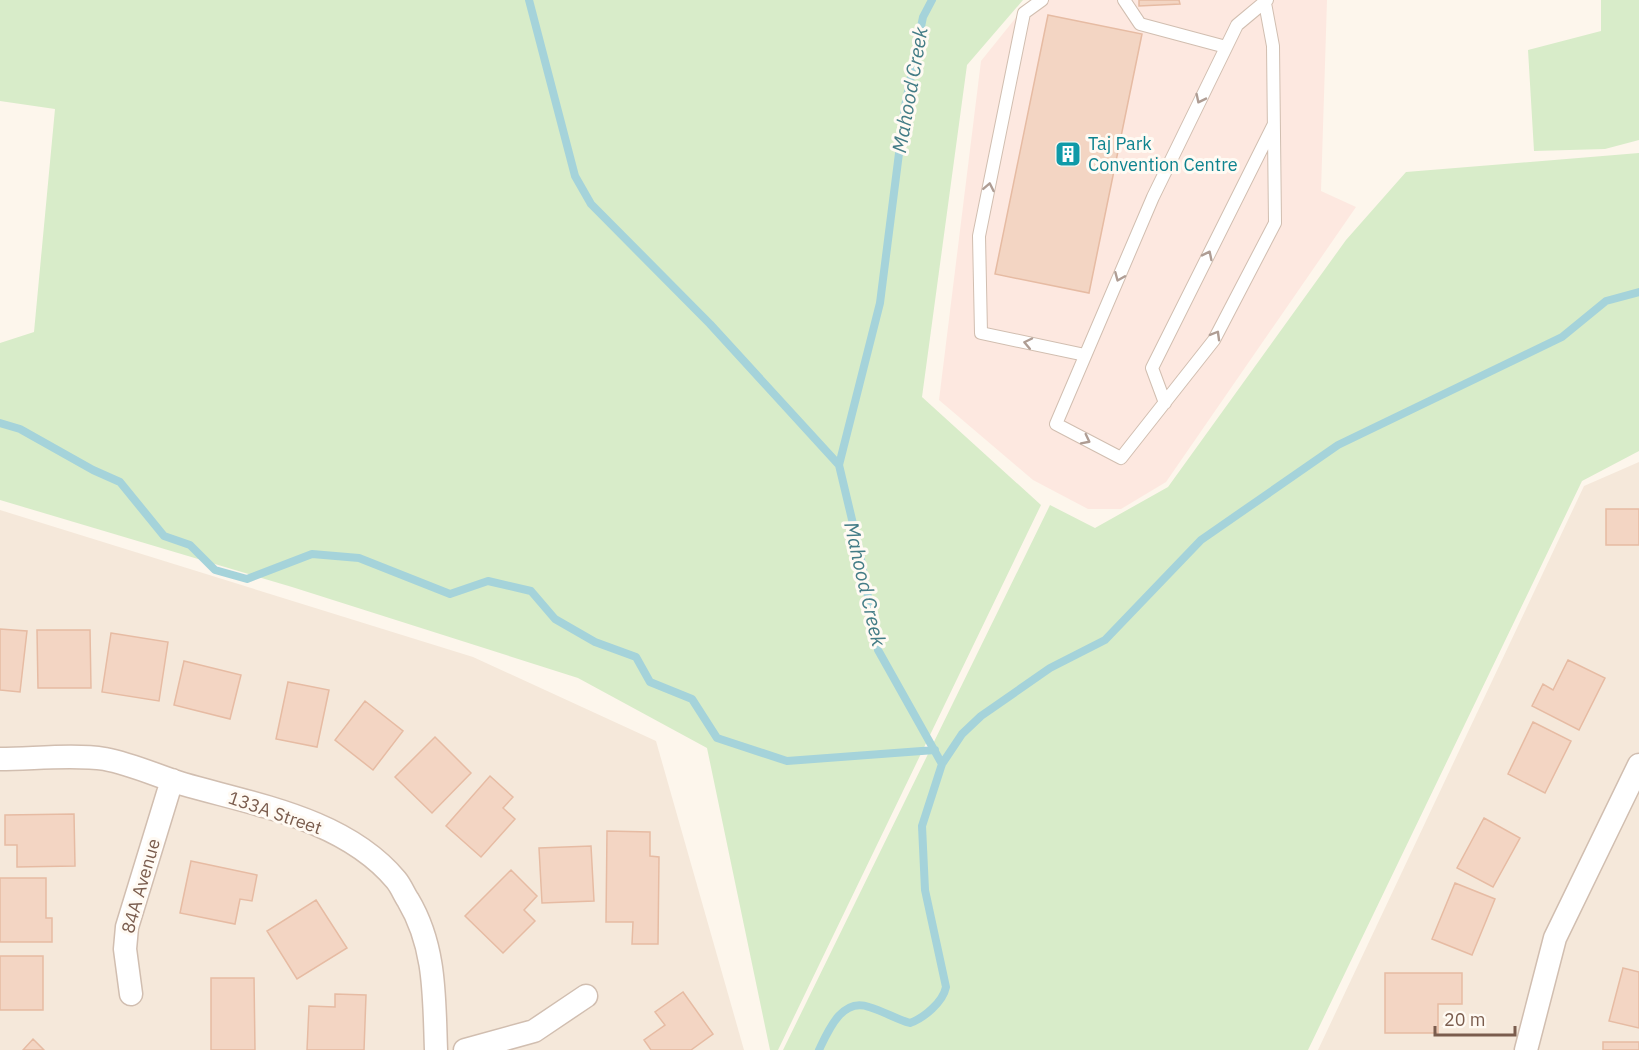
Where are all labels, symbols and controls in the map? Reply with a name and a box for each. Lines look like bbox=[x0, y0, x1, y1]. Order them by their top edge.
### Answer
water label: Mahood Creek bbox=[885, 24, 934, 155]
one-way arrow bbox=[1196, 93, 1208, 104]
place label: Taj Park Convention Centre bbox=[1088, 132, 1238, 176]
building icon: Taj Park Convention Centre bbox=[1053, 139, 1083, 169]
one-way arrow bbox=[982, 182, 995, 192]
one-way arrow bbox=[1201, 251, 1213, 262]
one-way arrow bbox=[1114, 270, 1126, 281]
one-way arrow bbox=[1209, 331, 1220, 341]
one-way arrow bbox=[1024, 337, 1034, 350]
one-way arrow bbox=[1080, 433, 1091, 444]
water label: Mahood Creek bbox=[838, 519, 893, 649]
street label: 133A Street bbox=[225, 786, 325, 839]
street label: 84A Avenue bbox=[116, 836, 165, 936]
scale bar bbox=[1435, 999, 1514, 1037]
text: 20 m bbox=[1444, 1008, 1486, 1031]

